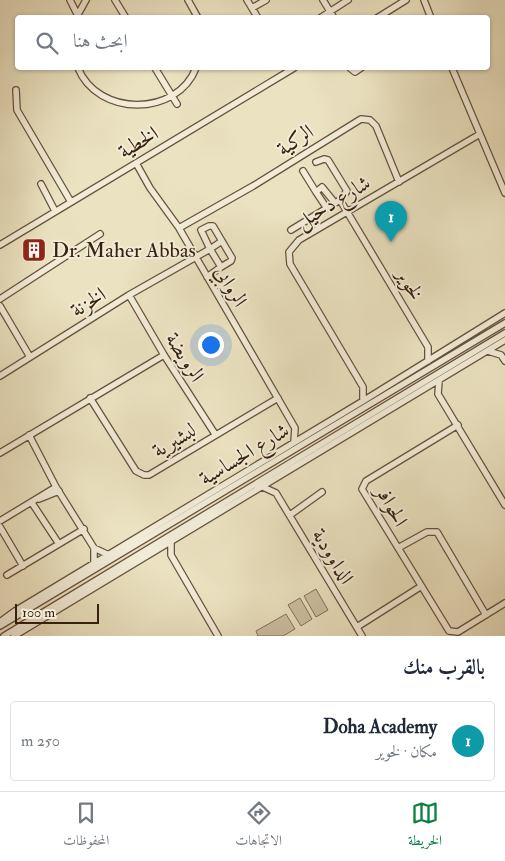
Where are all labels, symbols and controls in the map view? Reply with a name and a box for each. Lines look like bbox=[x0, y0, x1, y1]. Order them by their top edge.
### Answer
search box bbox=[15, 15, 490, 70]
icon: search bbox=[33, 29, 61, 57]
text: ابحث هنا bbox=[73, 29, 128, 53]
street label: الركية bbox=[272, 118, 319, 162]
street label: الخطية bbox=[113, 120, 163, 165]
street label: شارع دحيل bbox=[291, 170, 378, 239]
pin: 1 bbox=[375, 201, 407, 242]
building icon: Dr. Maher Abbas bbox=[21, 237, 47, 263]
place label: Dr. Maher Abbas bbox=[52, 237, 196, 264]
street label: الروابي bbox=[205, 261, 253, 313]
street label: لخوير bbox=[389, 262, 429, 305]
street label: الخزنة bbox=[65, 281, 111, 324]
street label: الرويضة bbox=[159, 328, 210, 387]
your location bbox=[198, 332, 224, 358]
street label: لبشيرية bbox=[147, 417, 201, 464]
street label: شارع الجساسية bbox=[194, 417, 296, 495]
street label: الحوافر bbox=[368, 479, 414, 532]
street label: الداوودية bbox=[305, 523, 360, 589]
scale bar bbox=[15, 601, 99, 624]
text: 100 m bbox=[22, 604, 55, 621]
text: بالقرب منك bbox=[403, 654, 485, 681]
text: Doha Academy bbox=[323, 715, 437, 739]
text: 250 m bbox=[21, 731, 60, 751]
text: 1 bbox=[465, 731, 471, 751]
text: مكان · لخوير bbox=[376, 742, 437, 762]
tab: المحفوظات bbox=[63, 799, 109, 854]
tab: الاتجاهات bbox=[235, 799, 282, 854]
tab: الخريطة bbox=[408, 799, 442, 854]

